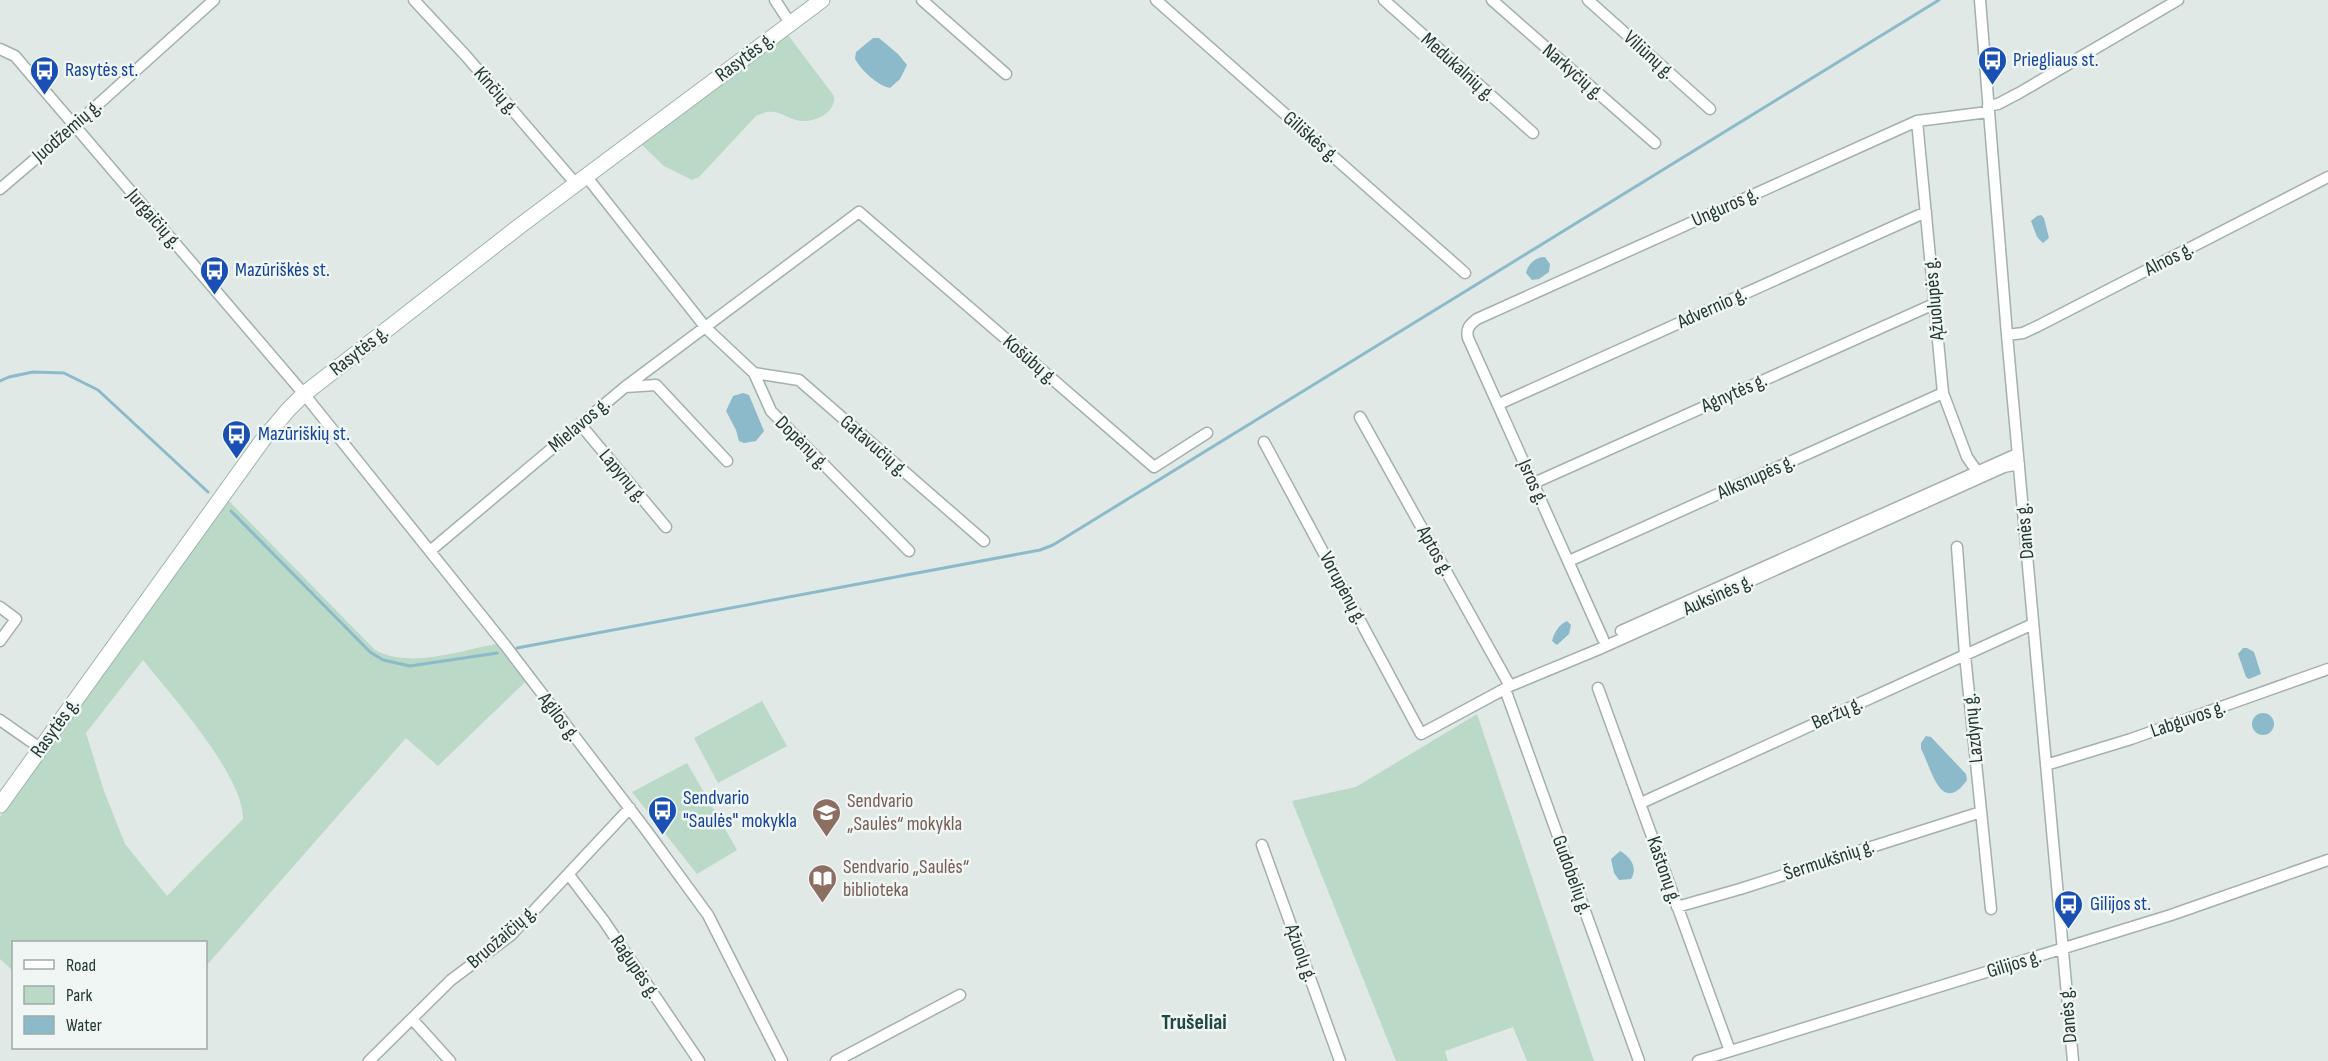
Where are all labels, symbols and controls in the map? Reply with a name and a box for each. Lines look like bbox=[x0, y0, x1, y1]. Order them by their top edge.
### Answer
street label: Viliūnų g. bbox=[1618, 26, 1680, 84]
street label: Rasytės g. bbox=[711, 27, 779, 87]
street label: Medukalnių g. bbox=[1416, 28, 1500, 106]
street label: Narkyčių g. bbox=[1537, 39, 1609, 105]
bus stop icon: Priegliaus st. bbox=[1976, 44, 2008, 86]
place label: Priegliaus st. bbox=[2013, 48, 2099, 72]
bus stop icon: Rasytės st. bbox=[28, 54, 60, 96]
place label: Rasytės st. bbox=[65, 58, 138, 82]
street label: Kinčių g. bbox=[468, 62, 524, 120]
street label: Juodžemių g. bbox=[27, 94, 107, 168]
street label: Giliškės g. bbox=[1278, 106, 1344, 168]
street label: Unguros g. bbox=[1688, 182, 1762, 232]
street label: Jurgaičių g. bbox=[121, 183, 187, 254]
street label: Alnos g. bbox=[2140, 237, 2197, 282]
bus stop icon: Mazūriškės st. bbox=[198, 254, 230, 296]
street label: Ąžuolupės g. bbox=[1918, 257, 1950, 342]
place label: Mazūriškės st. bbox=[235, 258, 330, 282]
street label: Advernio g. bbox=[1673, 282, 1750, 334]
street label: Rasytės g. bbox=[325, 321, 393, 381]
street label: Košūbų g. bbox=[998, 330, 1062, 390]
street label: Agnytės g. bbox=[1697, 368, 1771, 418]
street label: Mielavos g. bbox=[543, 392, 615, 458]
street label: Gatavučių g. bbox=[835, 410, 913, 482]
street label: Dopėnų g. bbox=[770, 411, 834, 475]
bus stop icon: Mazūriškių st. bbox=[221, 418, 253, 460]
place label: Mazūriškių st. bbox=[258, 422, 350, 446]
street label: Lapynų g. bbox=[594, 444, 652, 508]
street label: Alksnupės g. bbox=[1713, 449, 1799, 505]
street label: Įsros g. bbox=[1512, 456, 1554, 508]
street label: Danės g. bbox=[2011, 502, 2039, 560]
street label: Aptos g. bbox=[1411, 521, 1458, 580]
street label: Vorupėnų g. bbox=[1314, 548, 1372, 628]
street label: Auksinės g. bbox=[1678, 569, 1757, 621]
street label: Agilos g. bbox=[532, 687, 585, 746]
street label: Beržų g. bbox=[1808, 691, 1866, 735]
street label: Lazdynų g. bbox=[1957, 692, 1989, 764]
street label: Rasytės g. bbox=[25, 694, 85, 762]
street label: Labguvos g. bbox=[2147, 695, 2229, 743]
place label: Sendvario "Saulės" mokykla bbox=[683, 786, 797, 833]
place label: Sendvario „Saulės“ mokykla bbox=[847, 789, 962, 836]
bus stop icon: Sendvario "Saulės" mokykla bbox=[646, 794, 678, 836]
school or university icon: Sendvario „Saulės“ mokykla bbox=[810, 796, 842, 838]
street label: Gudobelių g. bbox=[1547, 832, 1597, 918]
street label: Kaštonų g. bbox=[1641, 833, 1687, 907]
street label: Šermukšnių g. bbox=[1781, 834, 1877, 886]
place label: Sendvario „Saulės“ biblioteka bbox=[843, 855, 969, 902]
library icon: Sendvario „Saulės“ biblioteka bbox=[806, 862, 838, 904]
bus stop icon: Gilijos st. bbox=[2053, 888, 2085, 930]
place label: Gilijos st. bbox=[2090, 892, 2151, 916]
street label: Bruožaičių g. bbox=[462, 900, 542, 974]
street label: Ąžuolų g. bbox=[1279, 920, 1322, 985]
street label: Ragupės g. bbox=[605, 931, 665, 1003]
legend bbox=[12, 941, 207, 1049]
street label: Gilijos g. bbox=[1984, 944, 2044, 984]
text: Road bbox=[66, 955, 96, 976]
text: Park bbox=[66, 985, 92, 1006]
street label: Danės g. bbox=[2054, 986, 2082, 1044]
district label: Trušeliai bbox=[1161, 1009, 1227, 1036]
text: Water bbox=[66, 1015, 102, 1036]

